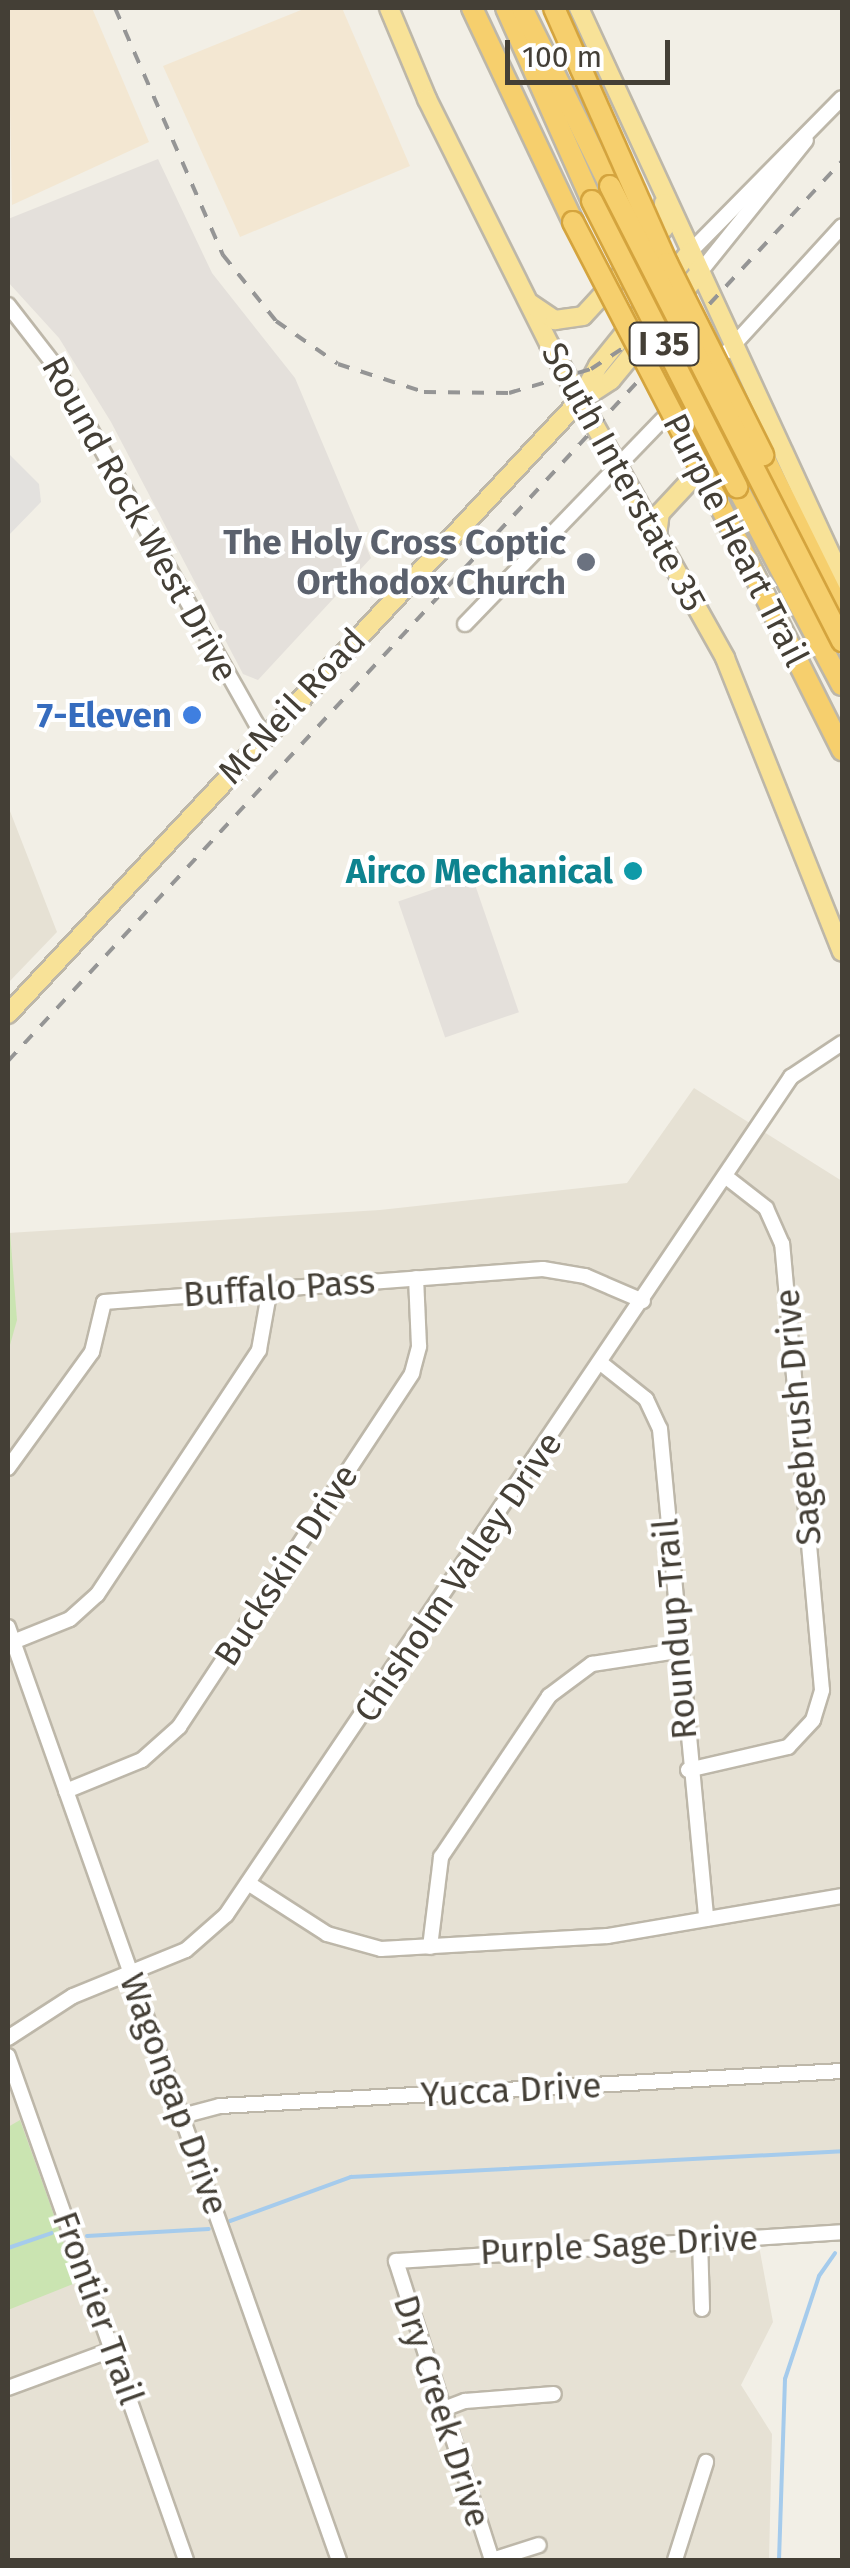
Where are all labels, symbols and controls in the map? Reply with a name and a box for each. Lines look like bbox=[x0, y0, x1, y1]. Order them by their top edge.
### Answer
scale bar bbox=[510, 20, 675, 82]
text: 100 m bbox=[522, 39, 602, 75]
road number: I 35 bbox=[626, 317, 702, 371]
street label: South Interstate 35 bbox=[533, 335, 715, 619]
street label: Round Rock West Drive bbox=[33, 349, 247, 689]
street label: Purple Heart Trail bbox=[654, 407, 818, 673]
place label: The Holy Cross Coptic Orthodox Church bbox=[223, 521, 566, 603]
marker: The Holy Cross Coptic Orthodox Church bbox=[575, 551, 597, 573]
street label: McNeil Road bbox=[209, 620, 375, 792]
place label: 7-Eleven bbox=[37, 694, 172, 736]
marker: 7-Eleven bbox=[181, 704, 203, 726]
place label: Airco Mechanical bbox=[346, 850, 613, 892]
marker: Airco Mechanical bbox=[622, 860, 644, 882]
street label: Buffalo Pass bbox=[182, 1260, 376, 1316]
street label: Sagebrush Drive bbox=[766, 1287, 830, 1547]
street label: Chisholm Valley Drive bbox=[345, 1424, 571, 1730]
street label: Buckskin Drive bbox=[205, 1456, 367, 1674]
street label: Roundup Trail bbox=[644, 1517, 706, 1741]
street label: Wagongap Drive bbox=[111, 1968, 237, 2220]
street label: Yucca Drive bbox=[420, 2064, 602, 2116]
street label: Frontier Trail bbox=[44, 2206, 152, 2410]
street label: Purple Sage Drive bbox=[479, 2217, 759, 2273]
street label: Dry Creek Drive bbox=[385, 2290, 499, 2532]

